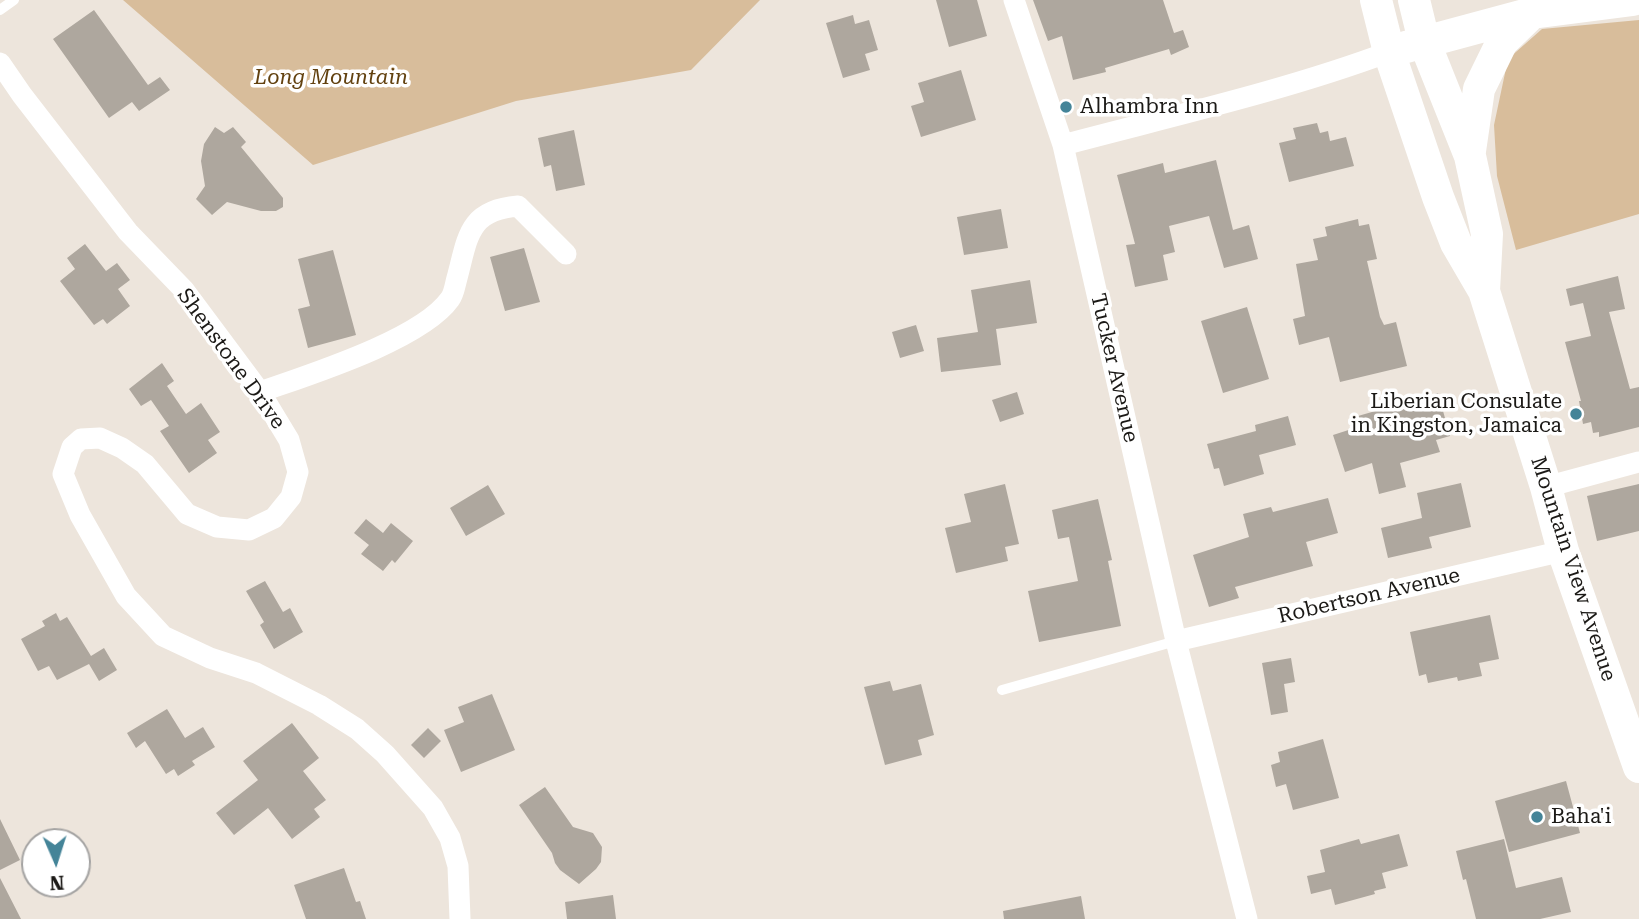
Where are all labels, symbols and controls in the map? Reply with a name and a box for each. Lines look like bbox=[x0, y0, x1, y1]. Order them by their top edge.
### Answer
park label: Long Mountain bbox=[254, 65, 408, 91]
place label: Alhambra Inn bbox=[1080, 94, 1219, 120]
marker: Alhambra Inn bbox=[1058, 99, 1074, 115]
street label: Shenstone Drive bbox=[172, 284, 290, 434]
street label: Tucker Avenue bbox=[1085, 291, 1143, 445]
place label: Liberian Consulate in Kingston, Jamaica bbox=[1351, 389, 1562, 439]
marker: Liberian Consulate in Kingston, Jamaica bbox=[1568, 406, 1584, 422]
street label: Mountain View Avenue bbox=[1525, 454, 1621, 684]
street label: Robertson Avenue bbox=[1276, 563, 1462, 629]
place label: Baha'i bbox=[1551, 804, 1611, 830]
marker: Baha'i bbox=[1529, 809, 1545, 825]
north arrow bbox=[21, 828, 91, 898]
text: N bbox=[49, 871, 65, 894]

